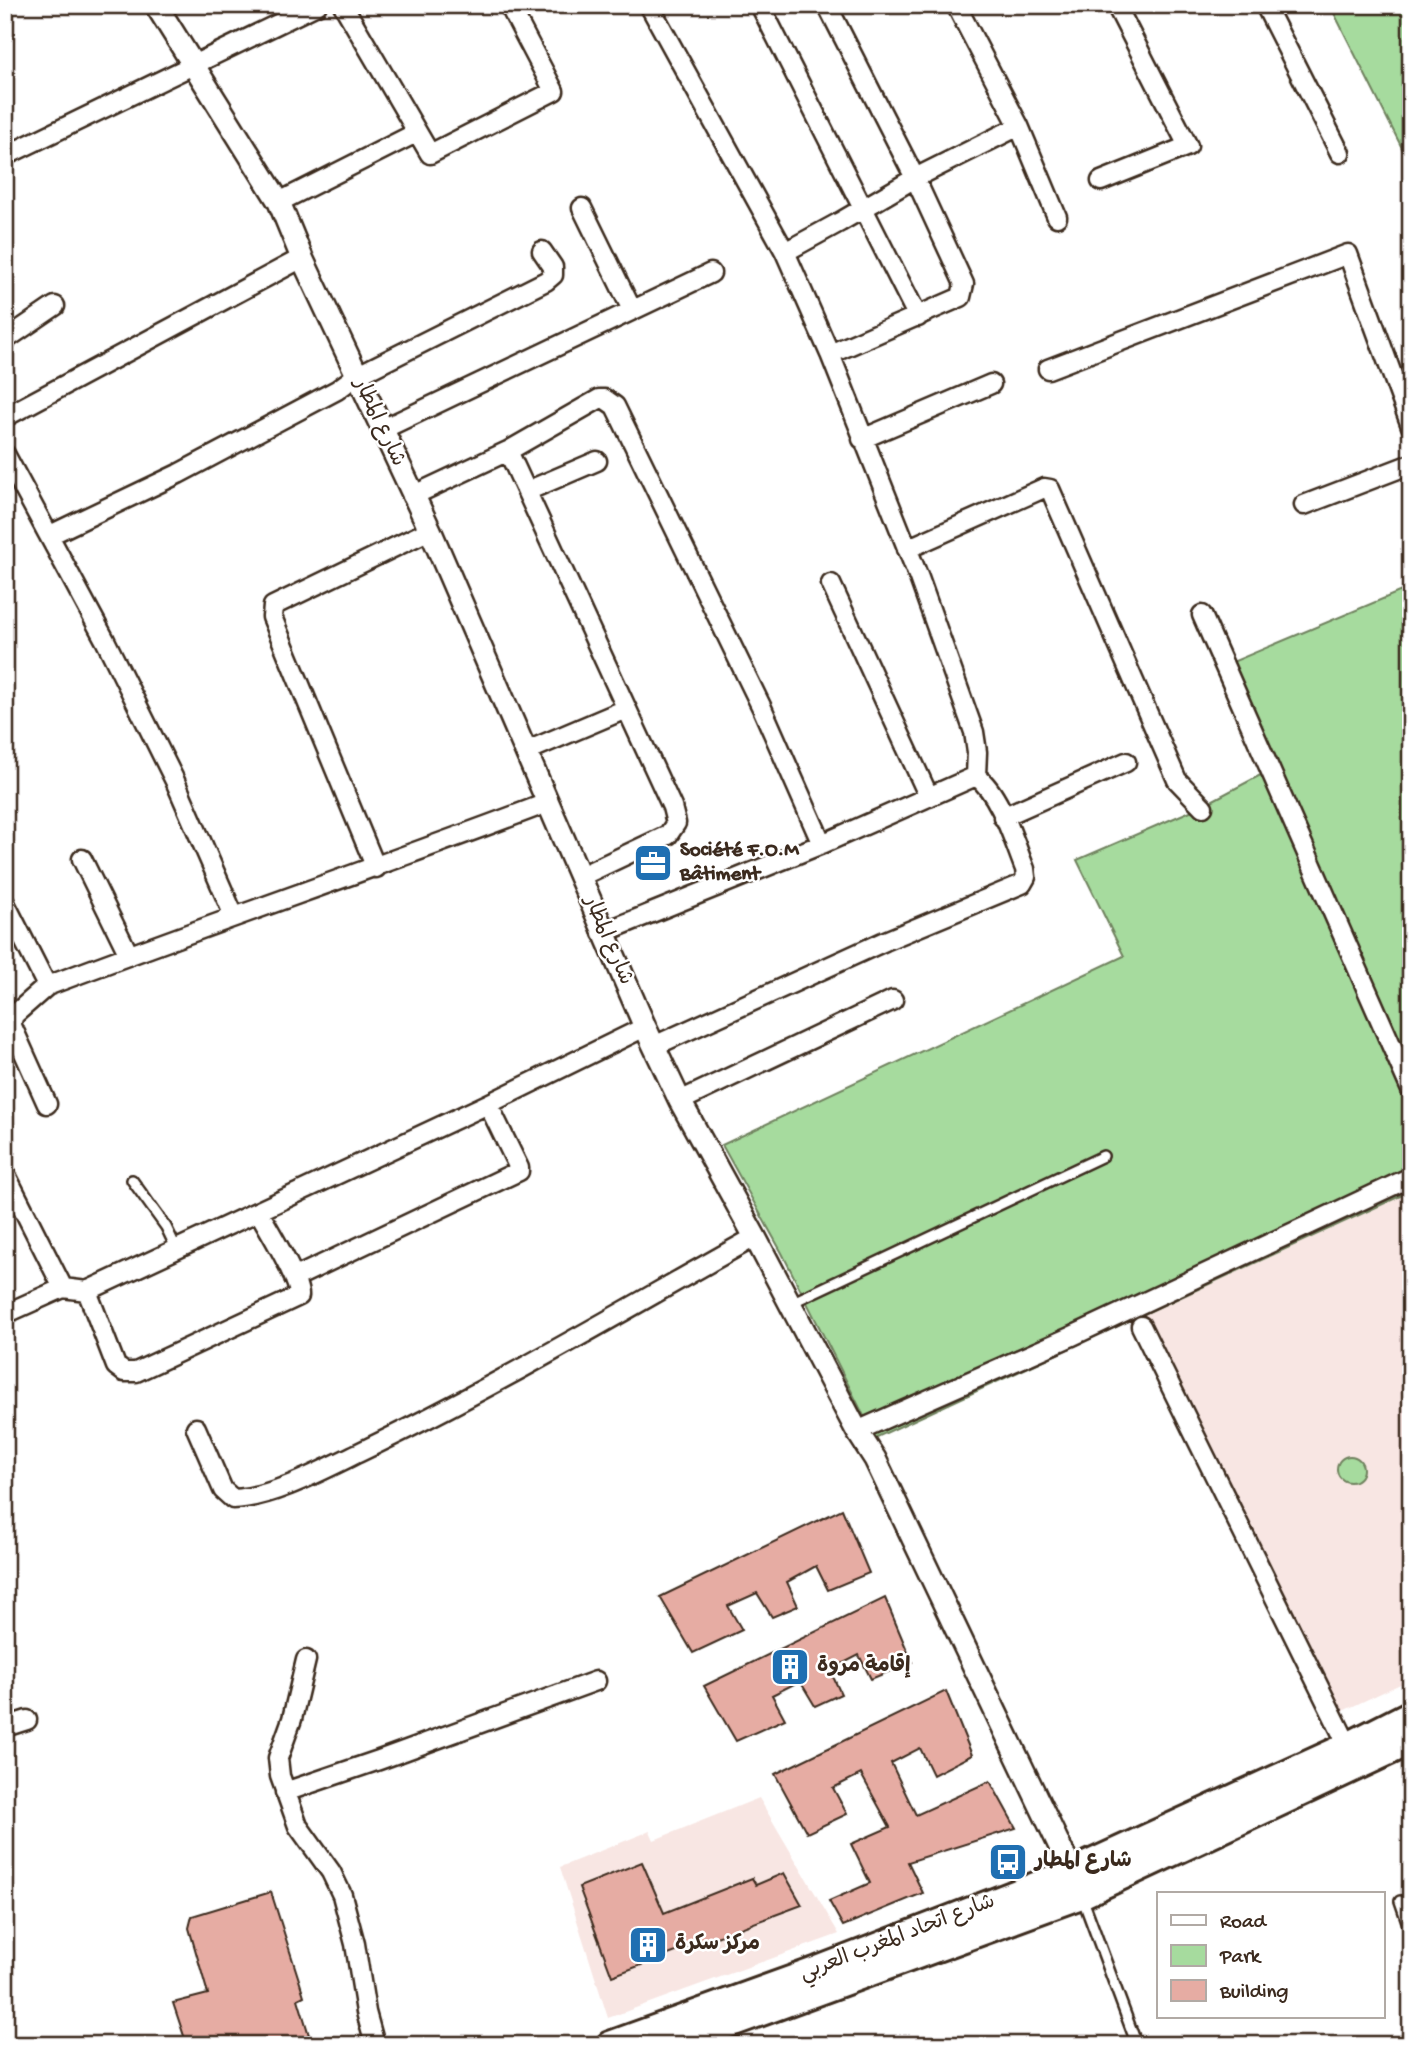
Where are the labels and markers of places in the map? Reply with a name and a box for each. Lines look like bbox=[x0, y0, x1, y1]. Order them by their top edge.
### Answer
place label: Société F.O.M Bâtiment bbox=[679, 839, 800, 888]
office icon: Société F.O.M Bâtiment bbox=[632, 842, 674, 884]
building icon: إقامة مروة bbox=[769, 1646, 811, 1688]
place label: إقامة مروة bbox=[817, 1653, 911, 1680]
bus stop icon: شارع المطار bbox=[987, 1841, 1029, 1883]
place label: شارع المطار bbox=[1033, 1850, 1132, 1875]
building icon: مركز سكرة bbox=[627, 1924, 669, 1966]
place label: مركز سكرة bbox=[675, 1933, 760, 1958]

